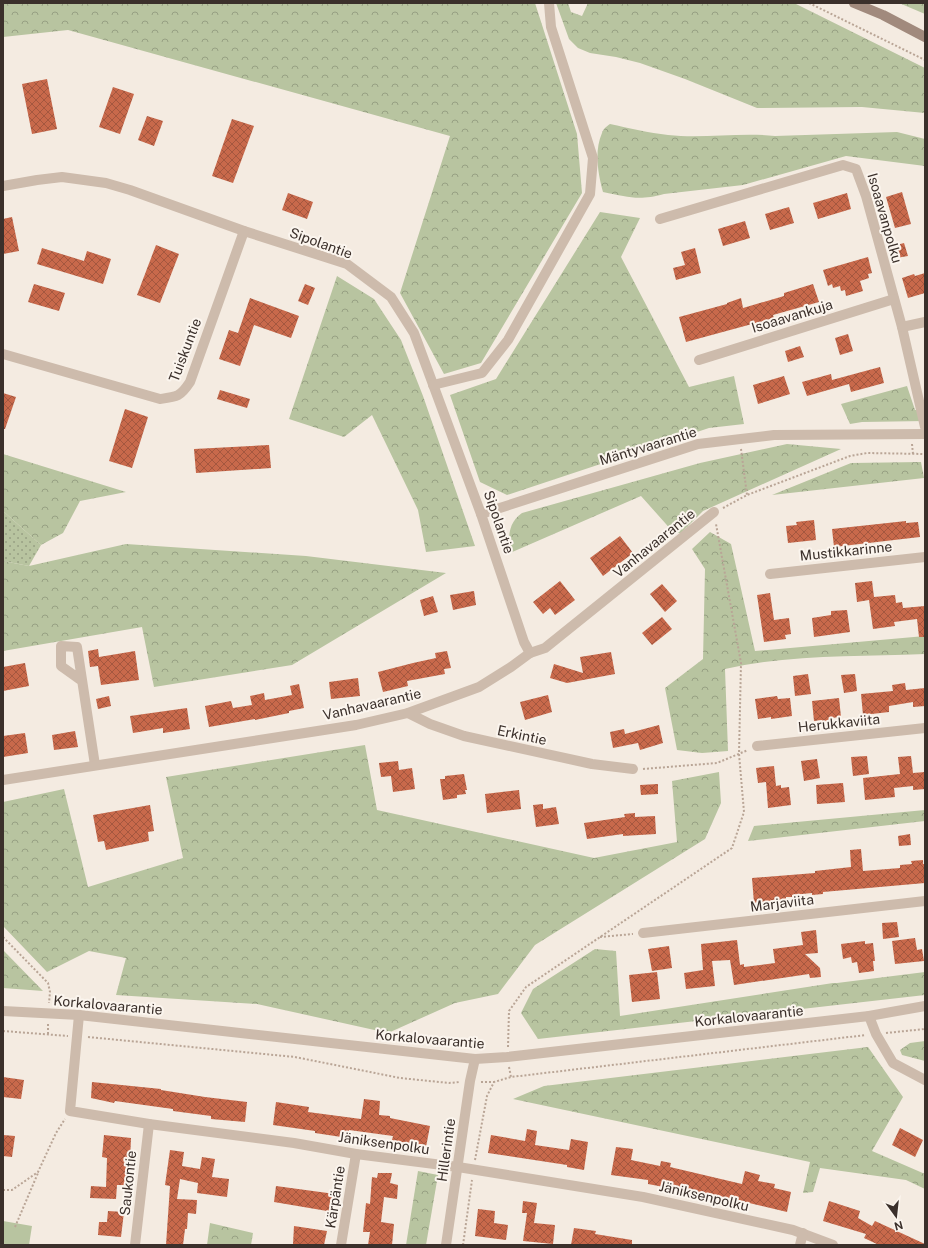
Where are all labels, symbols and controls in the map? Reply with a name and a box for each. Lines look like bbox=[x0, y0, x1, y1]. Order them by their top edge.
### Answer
street label: Isoaavanpolku bbox=[864, 171, 906, 265]
street label: Sipolantie bbox=[287, 224, 355, 262]
street label: Isoaavankuja bbox=[749, 296, 835, 336]
street label: Tuiskuntie bbox=[166, 316, 204, 384]
street label: Mäntyvaarantie bbox=[597, 424, 699, 468]
street label: Sipolantie bbox=[481, 488, 517, 556]
street label: Vanhavaarantie bbox=[610, 505, 698, 581]
street label: Mustikkarinne bbox=[799, 538, 893, 564]
street label: Vanhavaarantie bbox=[321, 685, 423, 723]
street label: Herukkaviita bbox=[797, 711, 881, 735]
street label: Erkintie bbox=[496, 722, 548, 748]
street label: Marjaviita bbox=[749, 891, 815, 915]
street label: Korkalovaarantie bbox=[53, 992, 163, 1018]
street label: Korkalovaarantie bbox=[694, 1002, 804, 1030]
street label: Korkalovaarantie bbox=[375, 1026, 485, 1052]
street label: Hillerintie bbox=[434, 1117, 458, 1183]
street label: Jäniksenpolku bbox=[337, 1129, 431, 1157]
street label: Saukontie bbox=[117, 1150, 139, 1216]
street label: Kärpäntie bbox=[322, 1164, 348, 1229]
street label: Jäniksenpolku bbox=[657, 1178, 751, 1214]
north arrow bbox=[876, 1196, 916, 1236]
text: N bbox=[893, 1219, 904, 1233]

